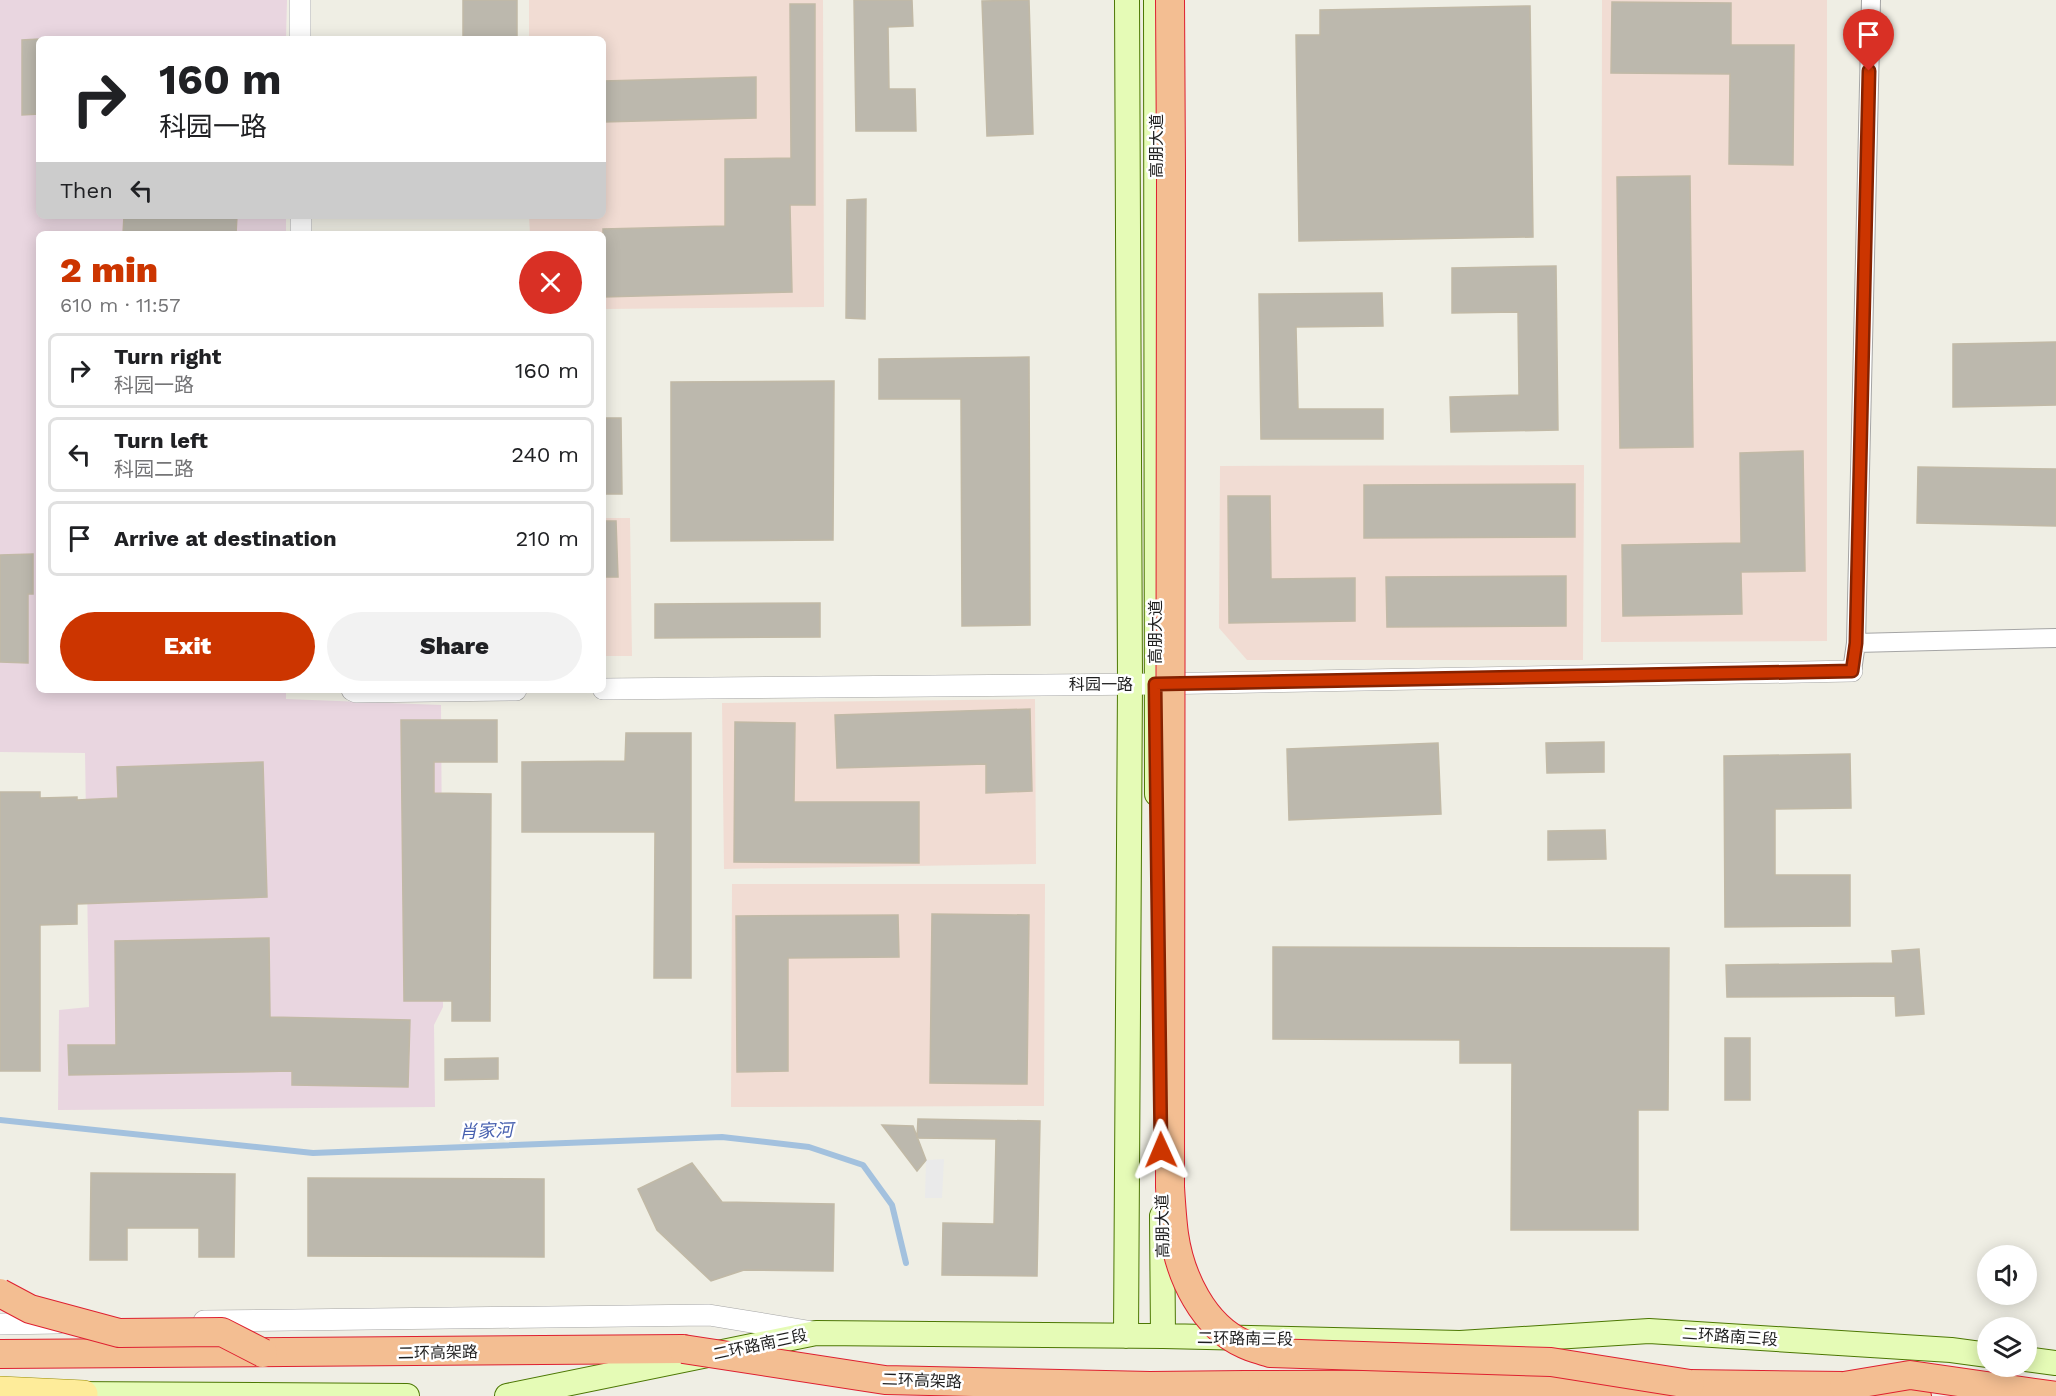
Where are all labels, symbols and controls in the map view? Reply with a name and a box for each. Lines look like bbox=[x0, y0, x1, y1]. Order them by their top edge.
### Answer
pin bbox=[1843, 9, 1894, 71]
icon: arrive bbox=[1852, 18, 1885, 51]
text: 160 m bbox=[159, 55, 282, 104]
icon: right bbox=[60, 60, 138, 138]
text: 科园一路 bbox=[159, 111, 267, 143]
street label: 高朋大道 bbox=[1147, 114, 1166, 178]
icon: left bbox=[125, 174, 158, 207]
text: Then bbox=[60, 178, 113, 203]
text: 2 min bbox=[60, 249, 158, 291]
button: close bbox=[519, 251, 582, 314]
text: 610 m · 11:57 bbox=[60, 293, 180, 317]
text: Turn right bbox=[114, 344, 221, 369]
icon: right bbox=[63, 354, 96, 387]
text: 160 m bbox=[515, 358, 579, 383]
text: 科园一路 bbox=[114, 373, 194, 397]
text: Turn left bbox=[114, 428, 208, 453]
icon: left bbox=[63, 438, 96, 471]
text: 240 m bbox=[511, 442, 579, 467]
text: 科园二路 bbox=[114, 457, 194, 481]
icon: arrive bbox=[63, 522, 96, 555]
text: Arrive at destination bbox=[114, 526, 337, 551]
text: 210 m bbox=[515, 526, 579, 551]
street label: 高朋大道 bbox=[1146, 600, 1165, 664]
button: Exit bbox=[60, 612, 315, 681]
button: Share bbox=[327, 612, 582, 681]
street label: 科园一路 bbox=[1069, 675, 1133, 694]
position arrow bbox=[1129, 1118, 1193, 1182]
water label: 肖家河 bbox=[459, 1119, 516, 1142]
street label: 高朋大道 bbox=[1152, 1194, 1173, 1258]
map controls bbox=[1977, 1245, 2037, 1377]
button: sound bbox=[1977, 1245, 2037, 1305]
button: layers bbox=[1977, 1317, 2037, 1377]
street label: 二环路南三段 bbox=[1681, 1324, 1779, 1349]
street label: 二环路南三段 bbox=[711, 1325, 809, 1364]
street label: 二环路南三段 bbox=[1197, 1328, 1293, 1349]
street label: 二环高架路 bbox=[398, 1342, 478, 1363]
street label: 二环高架路 bbox=[882, 1370, 962, 1391]

